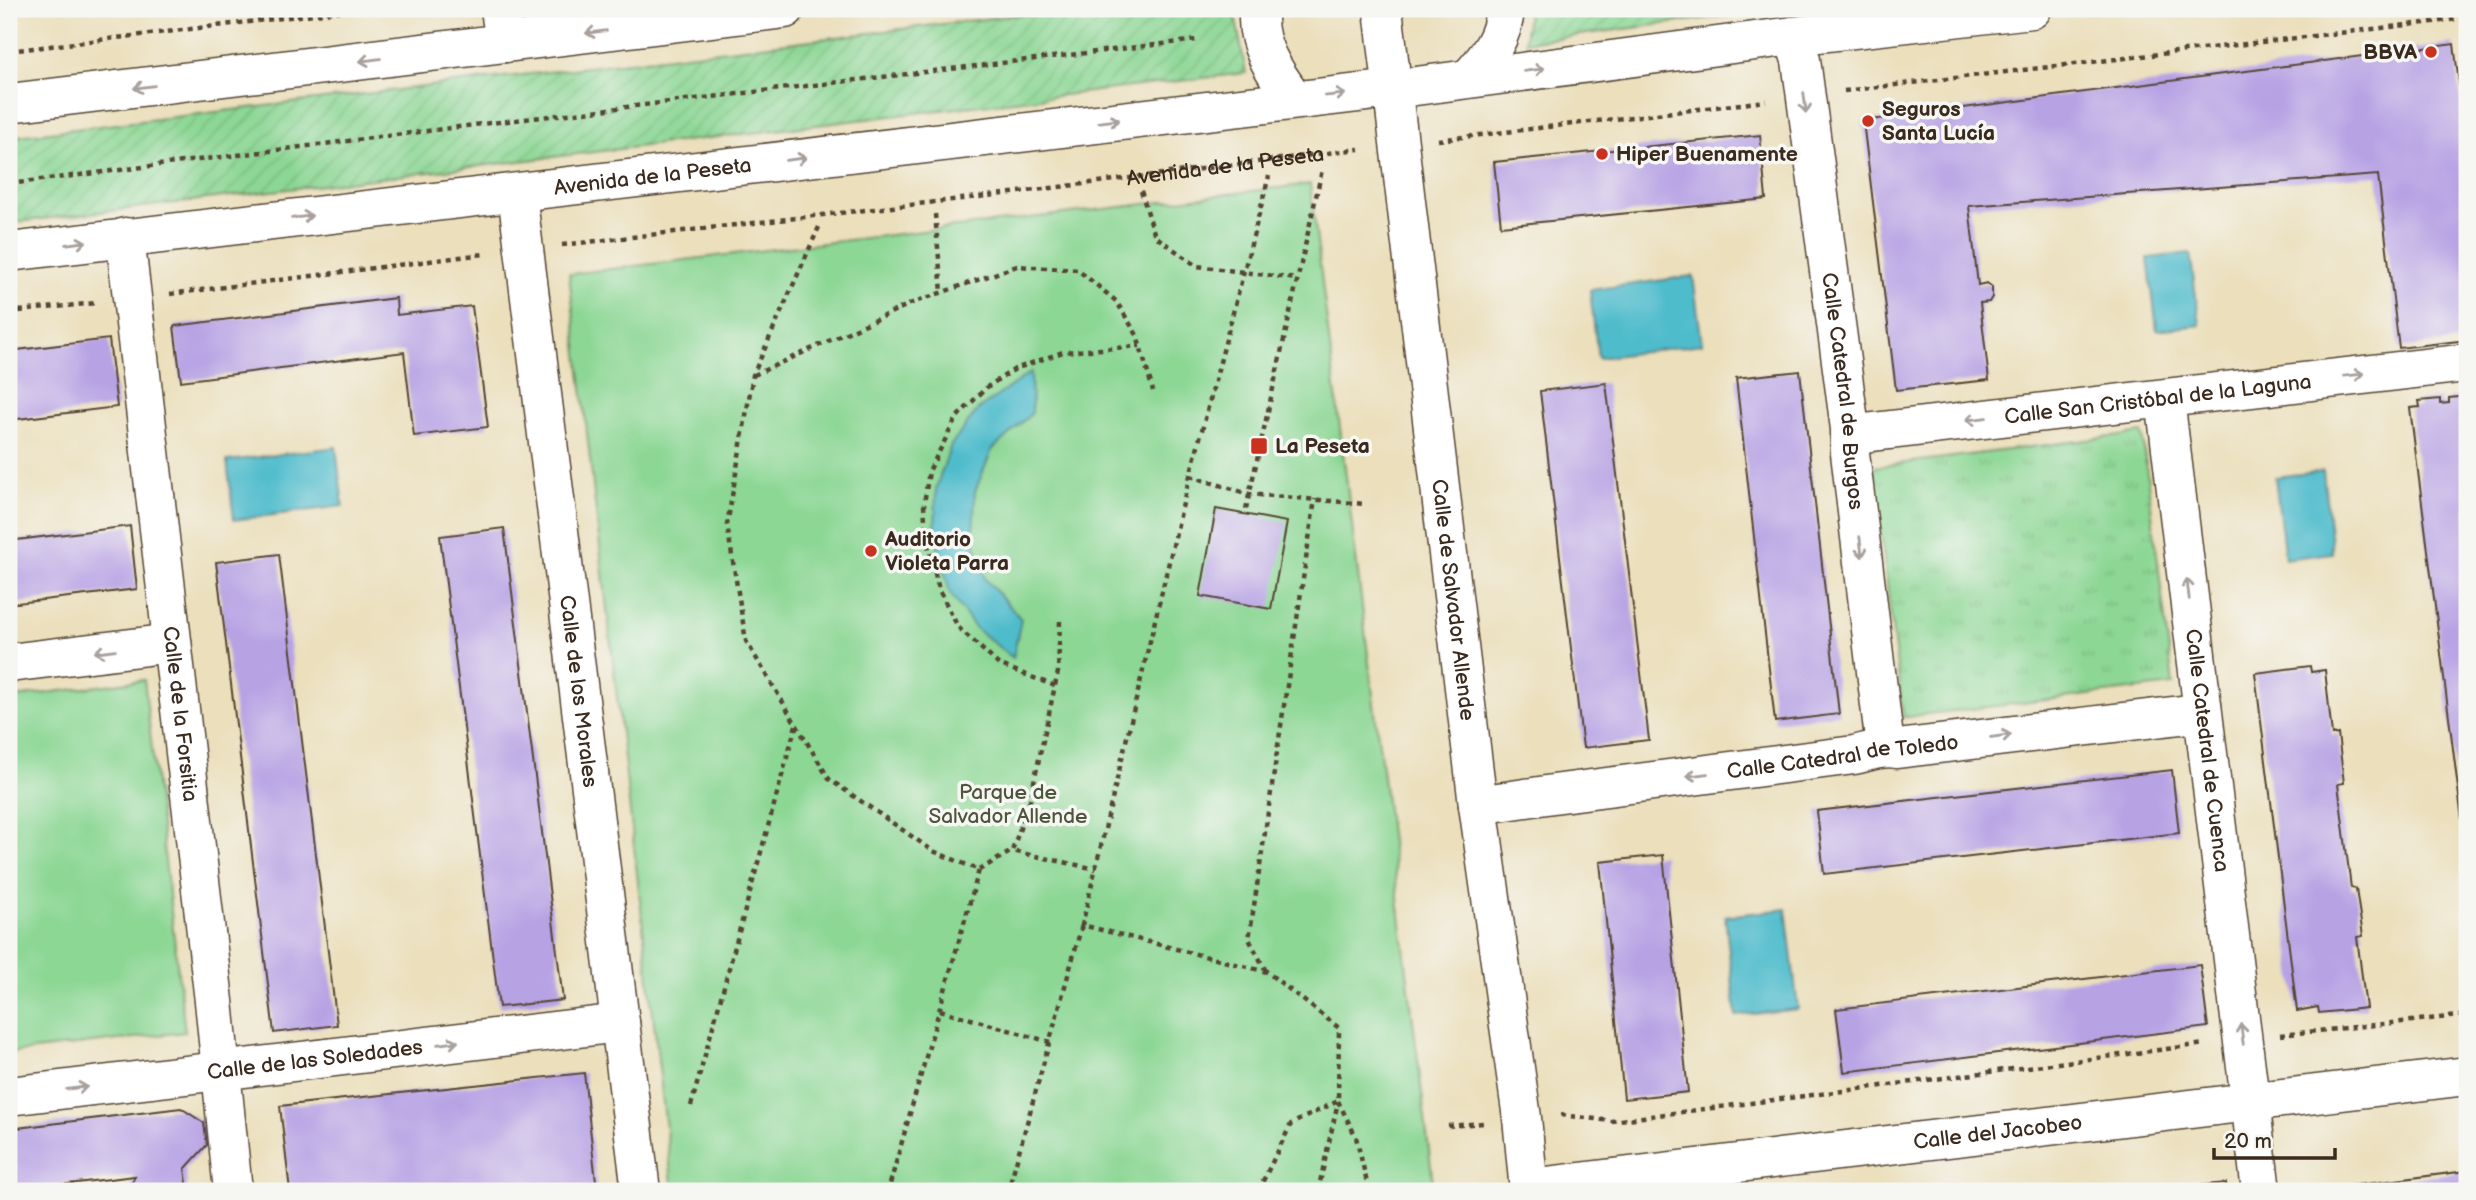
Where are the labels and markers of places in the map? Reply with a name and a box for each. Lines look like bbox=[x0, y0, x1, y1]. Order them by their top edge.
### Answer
place label: BBVA bbox=[2363, 40, 2417, 65]
marker: BBVA bbox=[2423, 44, 2439, 60]
place label: Seguros Santa Lucía bbox=[1882, 97, 1995, 146]
marker: Seguros Santa Lucía bbox=[1860, 113, 1876, 129]
place label: Hiper Buenamente bbox=[1616, 142, 1798, 167]
marker: Hiper Buenamente bbox=[1594, 146, 1610, 162]
place label: La Peseta bbox=[1275, 434, 1370, 459]
marker: La Peseta bbox=[1249, 436, 1269, 456]
place label: Auditorio Violeta Parra bbox=[884, 527, 1009, 576]
marker: Auditorio Violeta Parra bbox=[863, 543, 879, 559]

